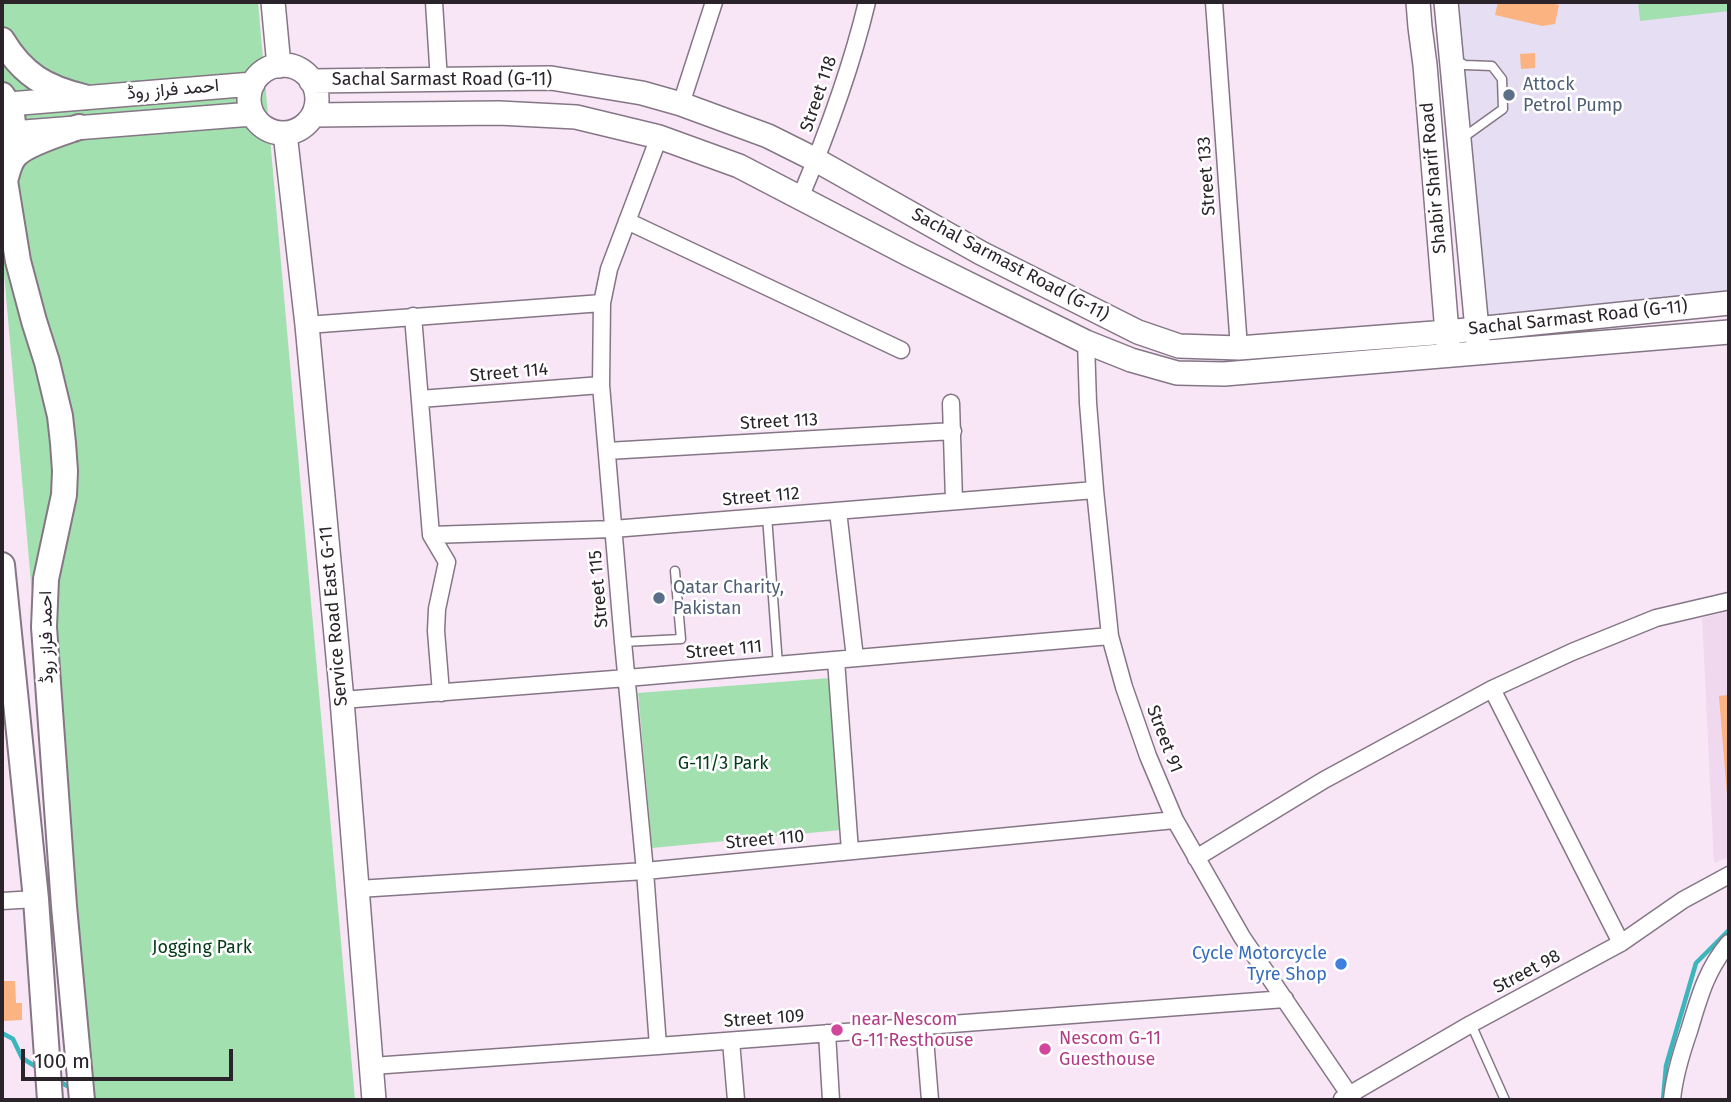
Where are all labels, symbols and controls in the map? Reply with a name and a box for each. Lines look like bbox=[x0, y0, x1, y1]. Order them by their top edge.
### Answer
street label: Street 118 bbox=[796, 53, 842, 135]
street label: Sachal Sarmast Road (G-11) bbox=[332, 69, 552, 91]
place label: Attock Petrol Pump bbox=[1523, 74, 1623, 116]
street label: احمد فراز روڈ bbox=[126, 75, 220, 105]
marker: Attock Petrol Pump bbox=[1501, 87, 1517, 103]
street label: Shabir Sharif Road bbox=[1417, 101, 1451, 255]
street label: Street 133 bbox=[1193, 136, 1221, 216]
street label: Sachal Sarmast Road (G-11) bbox=[908, 204, 1112, 326]
street label: Sachal Sarmast Road (G-11) bbox=[1467, 296, 1689, 340]
street label: Street 114 bbox=[469, 359, 549, 387]
street label: Street 113 bbox=[740, 409, 818, 435]
street label: Street 112 bbox=[721, 483, 801, 511]
street label: Service Road East G-11 bbox=[315, 525, 353, 707]
street label: Street 115 bbox=[585, 549, 613, 629]
place label: Qatar Charity, Pakistan bbox=[673, 577, 784, 620]
marker: Qatar Charity, Pakistan bbox=[651, 590, 667, 606]
street label: احمد فراز روڈ bbox=[35, 591, 59, 683]
street label: Street 111 bbox=[685, 636, 763, 664]
street label: Street 91 bbox=[1141, 702, 1187, 776]
park label: G-11/3 Park bbox=[678, 753, 768, 775]
street label: Street 110 bbox=[725, 826, 805, 854]
park label: Jogging Park bbox=[152, 937, 252, 959]
place label: Cycle Motorcycle Tyre Shop bbox=[1192, 943, 1327, 986]
street label: Street 98 bbox=[1490, 945, 1564, 999]
marker: Cycle Motorcycle Tyre Shop bbox=[1333, 956, 1349, 972]
street label: Street 109 bbox=[723, 1005, 805, 1033]
place label: near Nescom G-11 Resthouse bbox=[851, 1009, 974, 1052]
marker: near Nescom G-11 Resthouse bbox=[829, 1022, 845, 1038]
place label: Nescom G-11 Guesthouse bbox=[1059, 1028, 1161, 1070]
scale bar bbox=[24, 1036, 236, 1080]
marker: Nescom G-11 Guesthouse bbox=[1037, 1041, 1053, 1057]
text: 100 m bbox=[34, 1048, 90, 1074]

